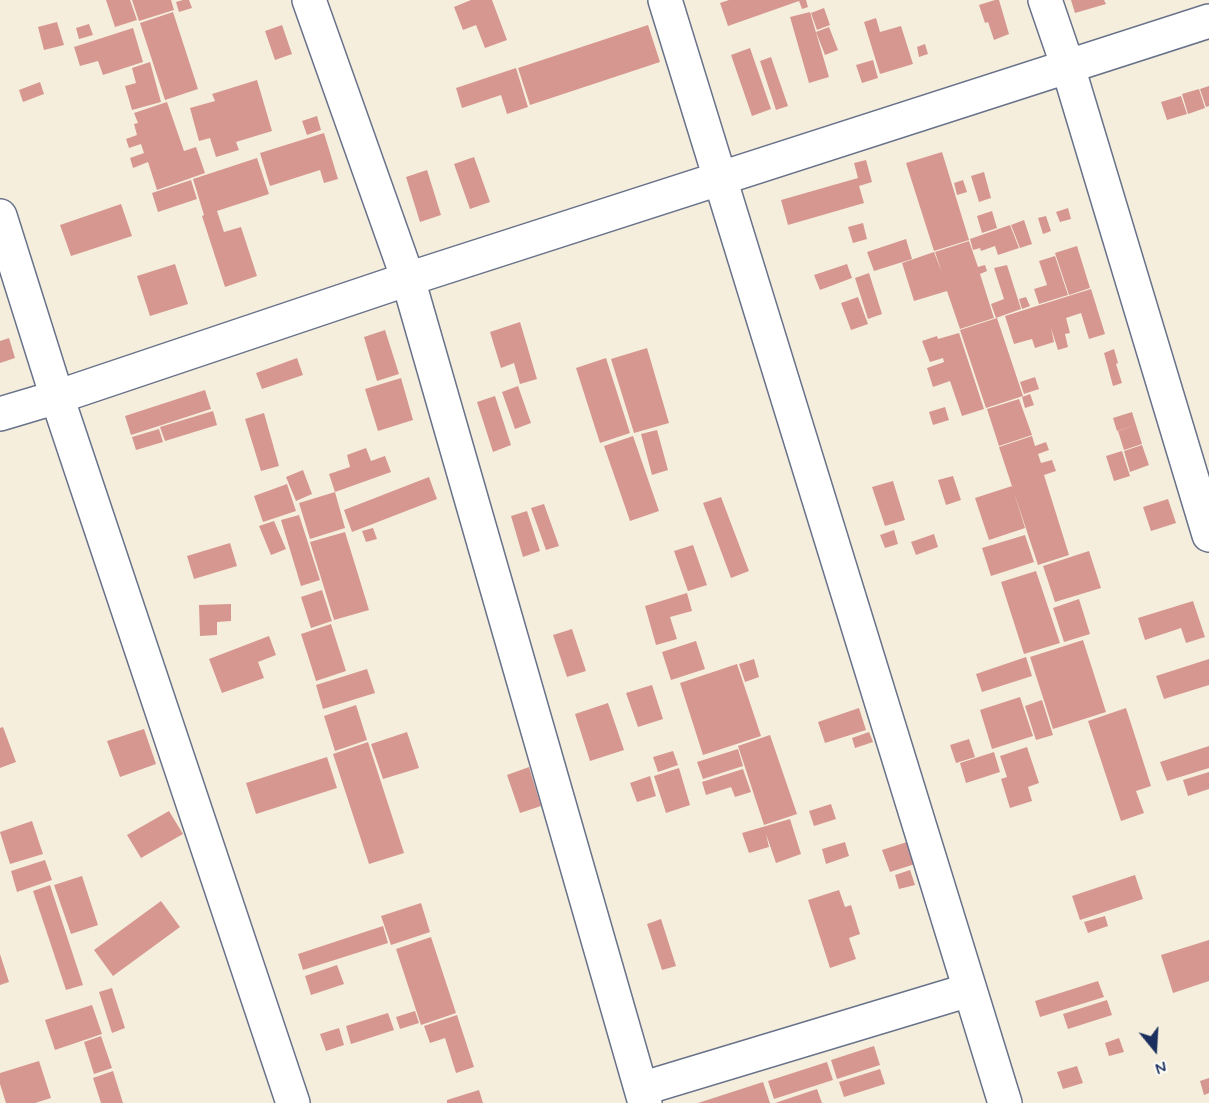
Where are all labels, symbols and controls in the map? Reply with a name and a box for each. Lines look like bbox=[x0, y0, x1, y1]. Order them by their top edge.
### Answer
north arrow bbox=[1125, 1019, 1185, 1079]
text: N bbox=[1152, 1055, 1169, 1078]

